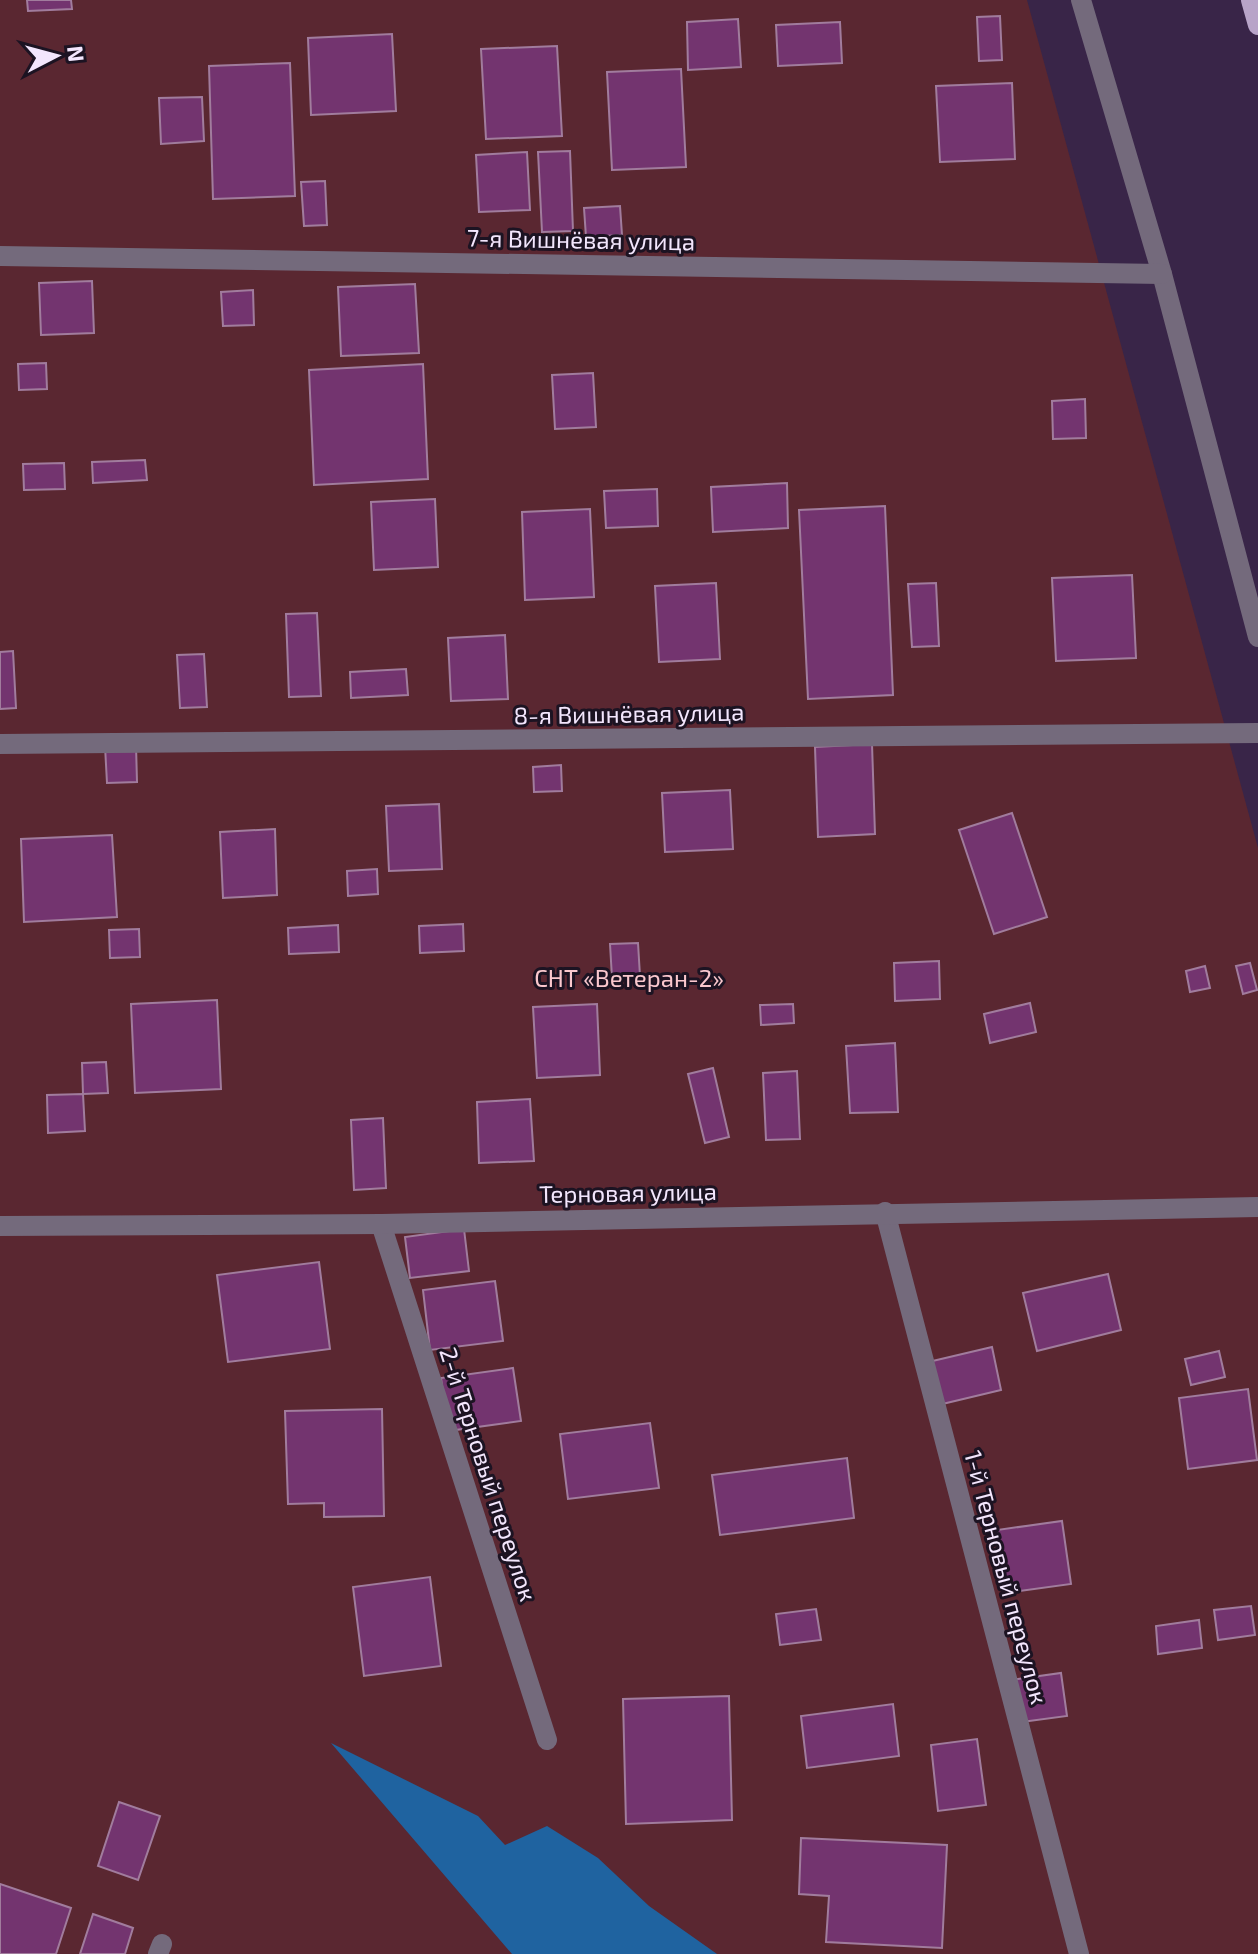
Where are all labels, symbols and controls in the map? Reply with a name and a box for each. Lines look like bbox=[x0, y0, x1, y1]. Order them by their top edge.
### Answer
north arrow bbox=[16, 16, 96, 96]
text: N bbox=[63, 45, 91, 63]
street label: 7-я Вишнёвая улица bbox=[467, 223, 695, 256]
street label: 8-я Вишнёвая улица bbox=[513, 696, 745, 731]
park label: СНТ «Ветеран-2» bbox=[534, 963, 724, 992]
street label: Терновая улица bbox=[539, 1176, 717, 1209]
street label: 2-й Терновый переулок bbox=[433, 1343, 544, 1605]
street label: 1-й Терновый переулок bbox=[958, 1447, 1055, 1707]

